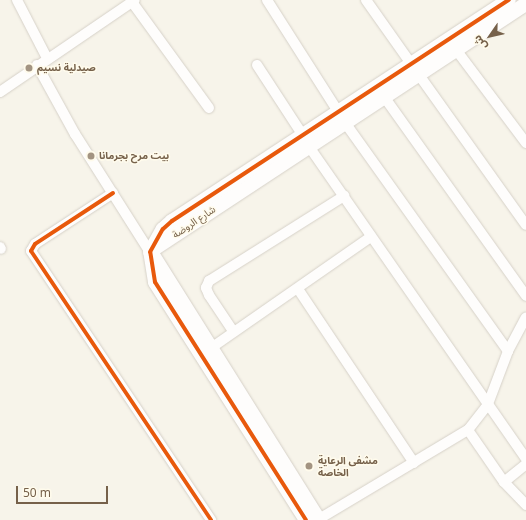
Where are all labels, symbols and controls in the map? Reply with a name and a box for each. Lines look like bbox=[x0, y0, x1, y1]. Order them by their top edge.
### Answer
north arrow bbox=[470, 16, 510, 56]
text: ش bbox=[469, 33, 490, 53]
place label: صيدلية نسيم bbox=[37, 62, 96, 74]
marker: صيدلية نسيم bbox=[24, 63, 34, 73]
place label: بيت مرح بجرمانا bbox=[99, 150, 169, 162]
marker: بيت مرح بجرمانا bbox=[86, 151, 96, 161]
street label: شارع الروضة bbox=[170, 203, 218, 241]
place label: مشفى الرعاية الخاصة bbox=[318, 454, 378, 478]
marker: مشفى الرعاية الخاصة bbox=[303, 460, 315, 472]
scale bar bbox=[18, 478, 110, 504]
text: 50 m bbox=[23, 484, 51, 501]

